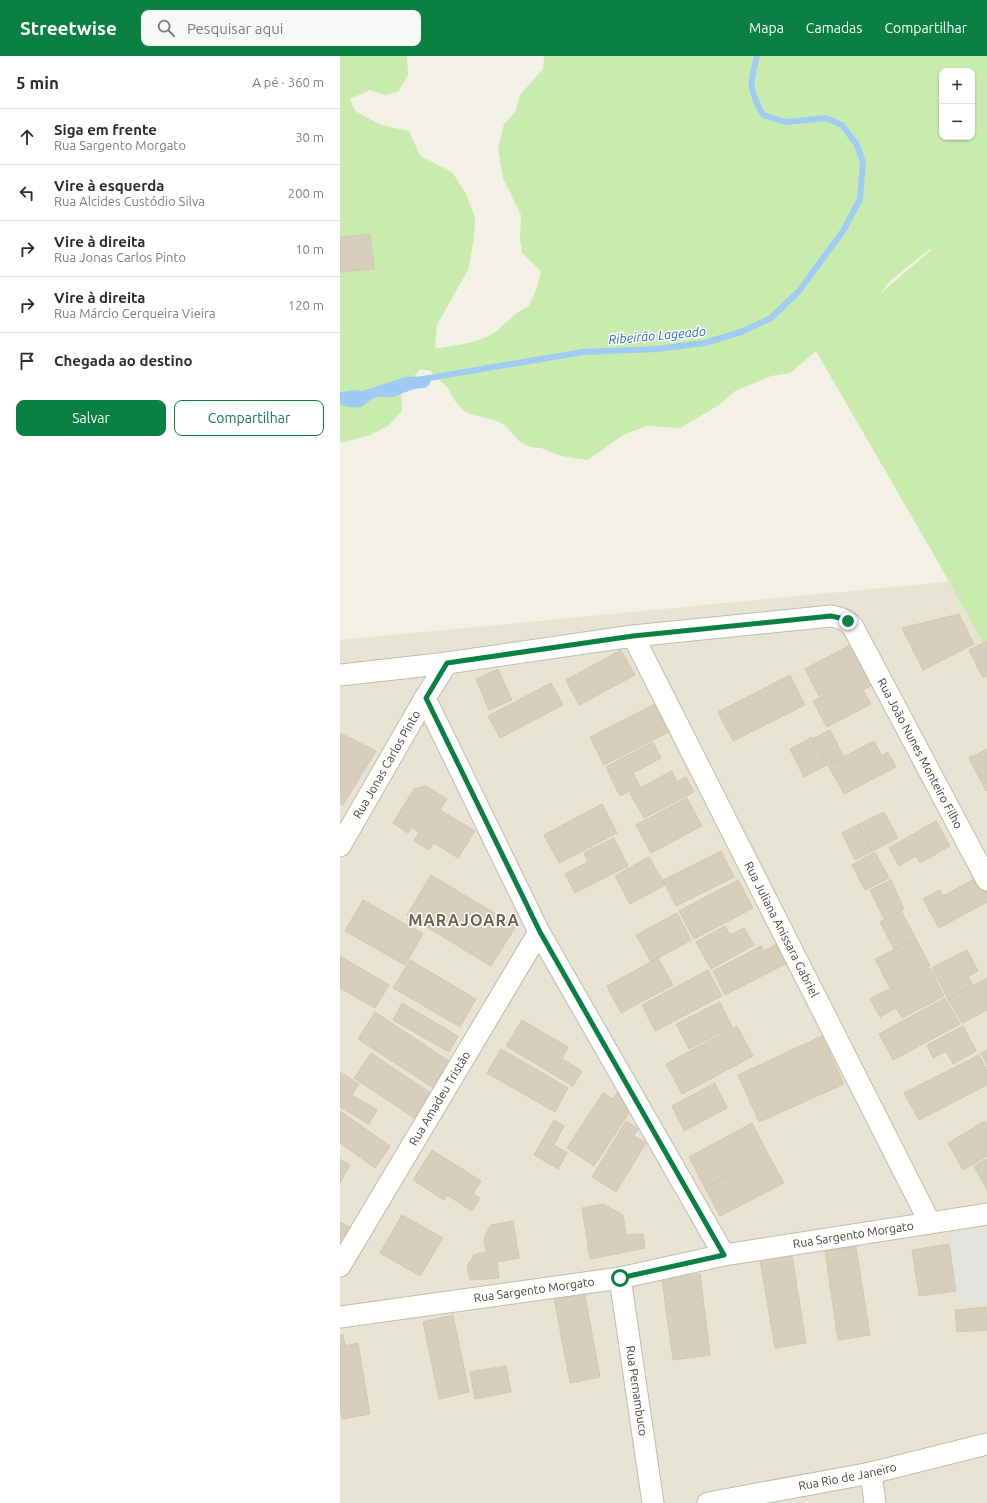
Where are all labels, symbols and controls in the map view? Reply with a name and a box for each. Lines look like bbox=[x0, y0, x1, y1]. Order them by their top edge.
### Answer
search box bbox=[141, 10, 421, 46]
text: Streetwise bbox=[20, 17, 117, 39]
icon: search bbox=[155, 17, 177, 39]
text: Pesquisar aqui bbox=[187, 20, 283, 37]
text: Mapa bbox=[749, 20, 784, 36]
text: Camadas bbox=[806, 20, 862, 36]
text: Compartilhar bbox=[884, 20, 967, 36]
map controls bbox=[939, 68, 975, 140]
button: + bbox=[939, 68, 975, 104]
text: 5 min bbox=[16, 73, 59, 92]
text: A pé · 360 m bbox=[252, 75, 324, 89]
button: − bbox=[939, 104, 975, 140]
text: Siga em frente bbox=[54, 121, 157, 138]
icon: ahead bbox=[16, 126, 38, 148]
text: 30 m bbox=[295, 130, 324, 144]
text: Rua Sargento Morgato bbox=[54, 138, 186, 152]
text: Vire à esquerda bbox=[54, 177, 164, 194]
icon: left bbox=[16, 182, 38, 204]
text: 200 m bbox=[288, 186, 324, 200]
text: Rua Alcides Custódio Silva bbox=[54, 194, 205, 208]
text: Vire à direita bbox=[54, 233, 146, 250]
icon: right bbox=[16, 238, 38, 260]
text: 10 m bbox=[295, 242, 324, 256]
text: Rua Jonas Carlos Pinto bbox=[54, 250, 186, 264]
text: Vire à direita bbox=[54, 289, 146, 306]
icon: right bbox=[16, 294, 38, 316]
text: 120 m bbox=[288, 298, 324, 312]
text: Rua Márcio Cerqueira Vieira bbox=[54, 306, 216, 320]
water label: Ribeirão Lageado bbox=[608, 324, 706, 346]
icon: arrive bbox=[16, 350, 38, 372]
text: Chegada ao destino bbox=[54, 352, 193, 369]
button: Salvar bbox=[16, 400, 166, 436]
button: Compartilhar bbox=[174, 400, 324, 436]
route end bbox=[839, 612, 857, 630]
street label: Rua João Nunes Monteiro Filho bbox=[875, 676, 966, 831]
street label: Rua Jonas Carlos Pinto bbox=[350, 708, 422, 820]
street label: Rua Juliana Anissara Gabriel bbox=[742, 859, 822, 999]
district label: MARAJOARA bbox=[408, 911, 520, 929]
street label: Rua Amadeu Tristão bbox=[406, 1049, 473, 1148]
street label: Rua Sargento Morgato bbox=[792, 1219, 914, 1250]
route start bbox=[611, 1269, 629, 1287]
street label: Rua Sargento Morgato bbox=[473, 1275, 595, 1304]
street label: Rua Pernambuco bbox=[624, 1345, 650, 1437]
street label: Rua Rio de Janeiro bbox=[797, 1460, 898, 1492]

